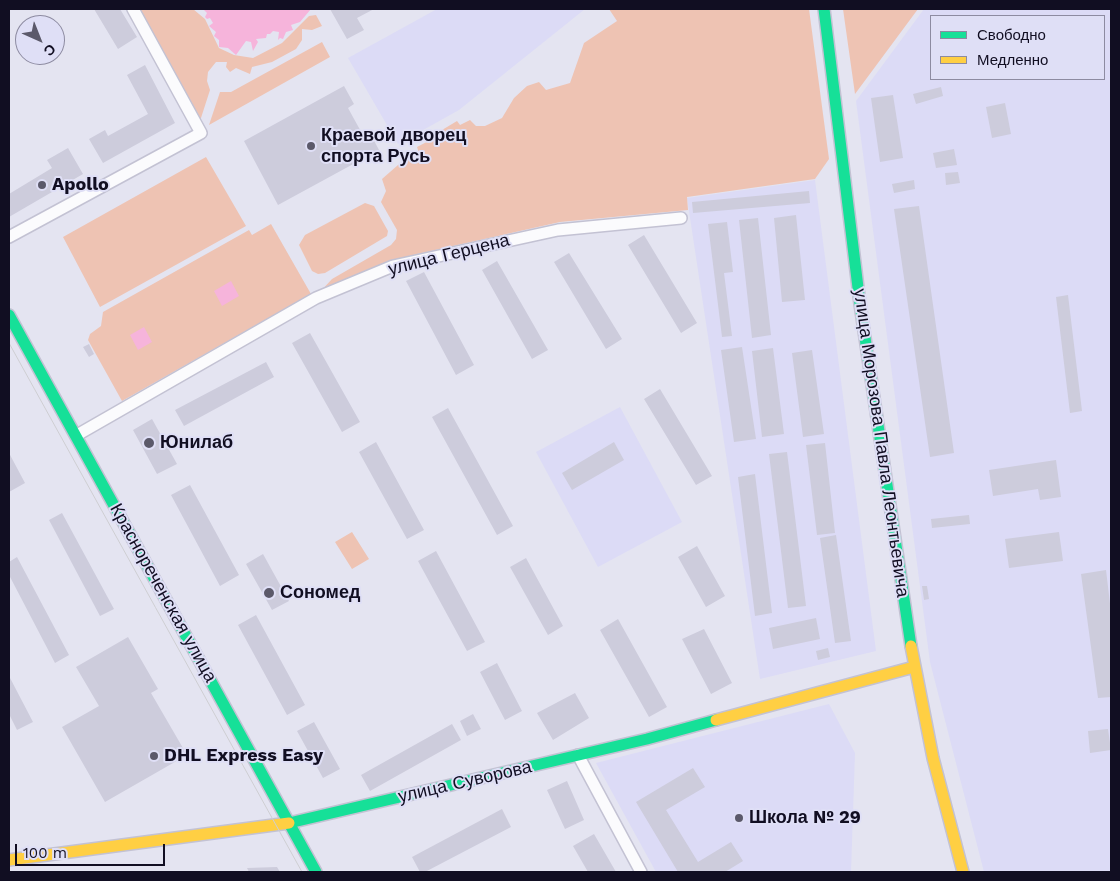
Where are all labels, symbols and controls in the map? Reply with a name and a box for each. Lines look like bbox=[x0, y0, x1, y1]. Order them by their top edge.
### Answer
north arrow bbox=[15, 15, 65, 65]
legend bbox=[930, 15, 1105, 80]
text: Свободно bbox=[977, 26, 1046, 44]
text: С bbox=[41, 41, 59, 59]
text: Медленно bbox=[977, 51, 1048, 69]
place label: Краевой дворец спорта Русь bbox=[321, 125, 466, 168]
marker: Краевой дворец спорта Русь bbox=[305, 140, 317, 152]
place label: Apollo bbox=[52, 174, 109, 196]
marker: Apollo bbox=[36, 179, 48, 191]
street label: улица Герцена bbox=[386, 229, 512, 281]
street label: улица Морозова Павла Леонтьевича bbox=[849, 287, 913, 599]
place label: Юнилаб bbox=[160, 432, 233, 454]
marker: Юнилаб bbox=[142, 436, 156, 450]
street label: Краснореченская улица bbox=[105, 500, 221, 686]
place label: Сономед bbox=[280, 582, 360, 604]
marker: Сономед bbox=[262, 586, 276, 600]
place label: DHL Express Easy bbox=[164, 745, 323, 767]
marker: DHL Express Easy bbox=[148, 750, 160, 762]
street label: улица Суворова bbox=[396, 756, 534, 808]
place label: Школа № 29 bbox=[749, 807, 861, 829]
marker: Школа № 29 bbox=[733, 812, 745, 824]
scale bar bbox=[18, 834, 168, 866]
text: 100 m bbox=[23, 844, 67, 862]

